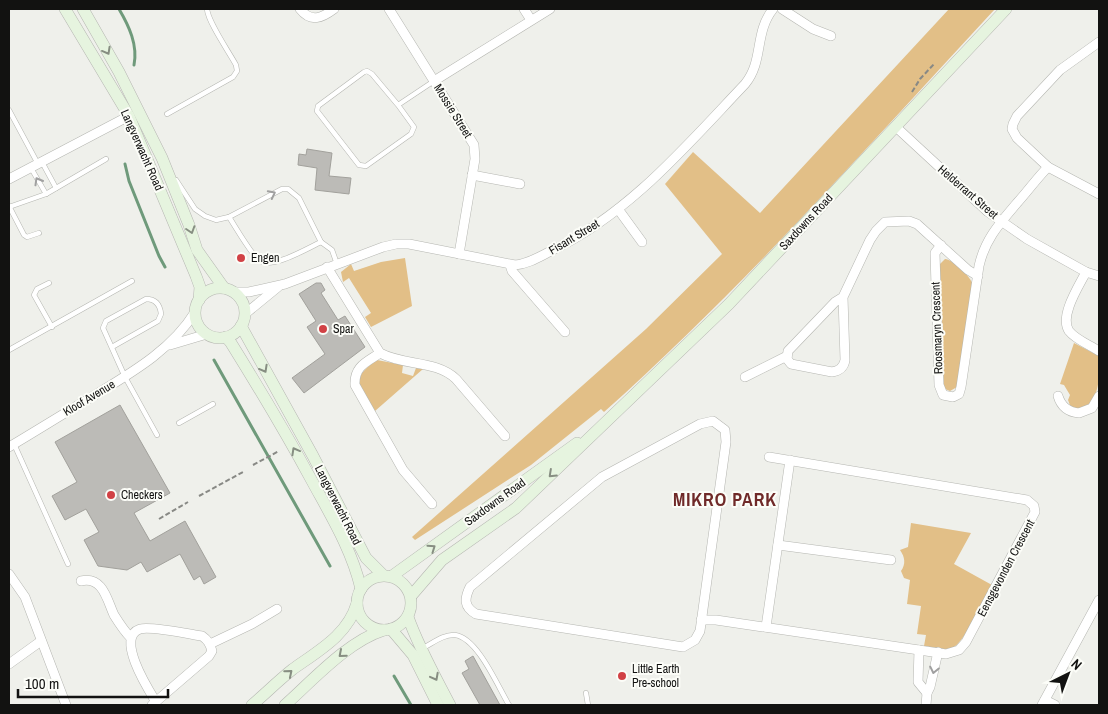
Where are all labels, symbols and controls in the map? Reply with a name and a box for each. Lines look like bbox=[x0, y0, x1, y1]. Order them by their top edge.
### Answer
one-way arrow bbox=[101, 46, 111, 55]
street label: Mossie Street bbox=[430, 81, 476, 141]
street label: Langverwacht Road bbox=[117, 107, 167, 193]
street label: Helderrant Street bbox=[934, 161, 1002, 223]
one-way arrow bbox=[35, 177, 45, 186]
one-way arrow bbox=[267, 190, 276, 200]
street label: Saxdowns Road bbox=[776, 190, 836, 254]
street label: Fisant Street bbox=[546, 215, 602, 258]
one-way arrow bbox=[185, 225, 195, 234]
place label: Engen bbox=[251, 250, 279, 266]
marker: Engen bbox=[235, 252, 247, 264]
street label: Roosmaryn Crescent bbox=[927, 281, 947, 374]
place label: Spar bbox=[333, 321, 355, 337]
marker: Spar bbox=[317, 323, 329, 335]
one-way arrow bbox=[258, 364, 268, 373]
street label: Kloof Avenue bbox=[60, 376, 118, 420]
one-way arrow bbox=[292, 447, 302, 456]
street label: Langverwacht Road bbox=[311, 462, 365, 548]
one-way arrow bbox=[548, 468, 557, 477]
street label: Saxdowns Road bbox=[461, 474, 529, 530]
place label: Checkers bbox=[121, 487, 163, 503]
district label: MIKRO PARK bbox=[673, 487, 777, 512]
marker: Checkers bbox=[105, 489, 117, 501]
street label: Eensgevonden Crescent bbox=[974, 516, 1038, 619]
one-way arrow bbox=[426, 545, 435, 554]
one-way arrow bbox=[339, 648, 348, 657]
north arrow bbox=[1043, 649, 1093, 699]
text: N bbox=[1068, 655, 1086, 674]
place label: Little Earth Pre-school bbox=[632, 661, 680, 691]
one-way arrow bbox=[929, 665, 940, 674]
scale bar bbox=[18, 666, 168, 698]
one-way arrow bbox=[283, 670, 292, 679]
marker: Little Earth Pre-school bbox=[616, 670, 628, 682]
one-way arrow bbox=[429, 672, 439, 681]
text: 100 m bbox=[25, 673, 59, 694]

